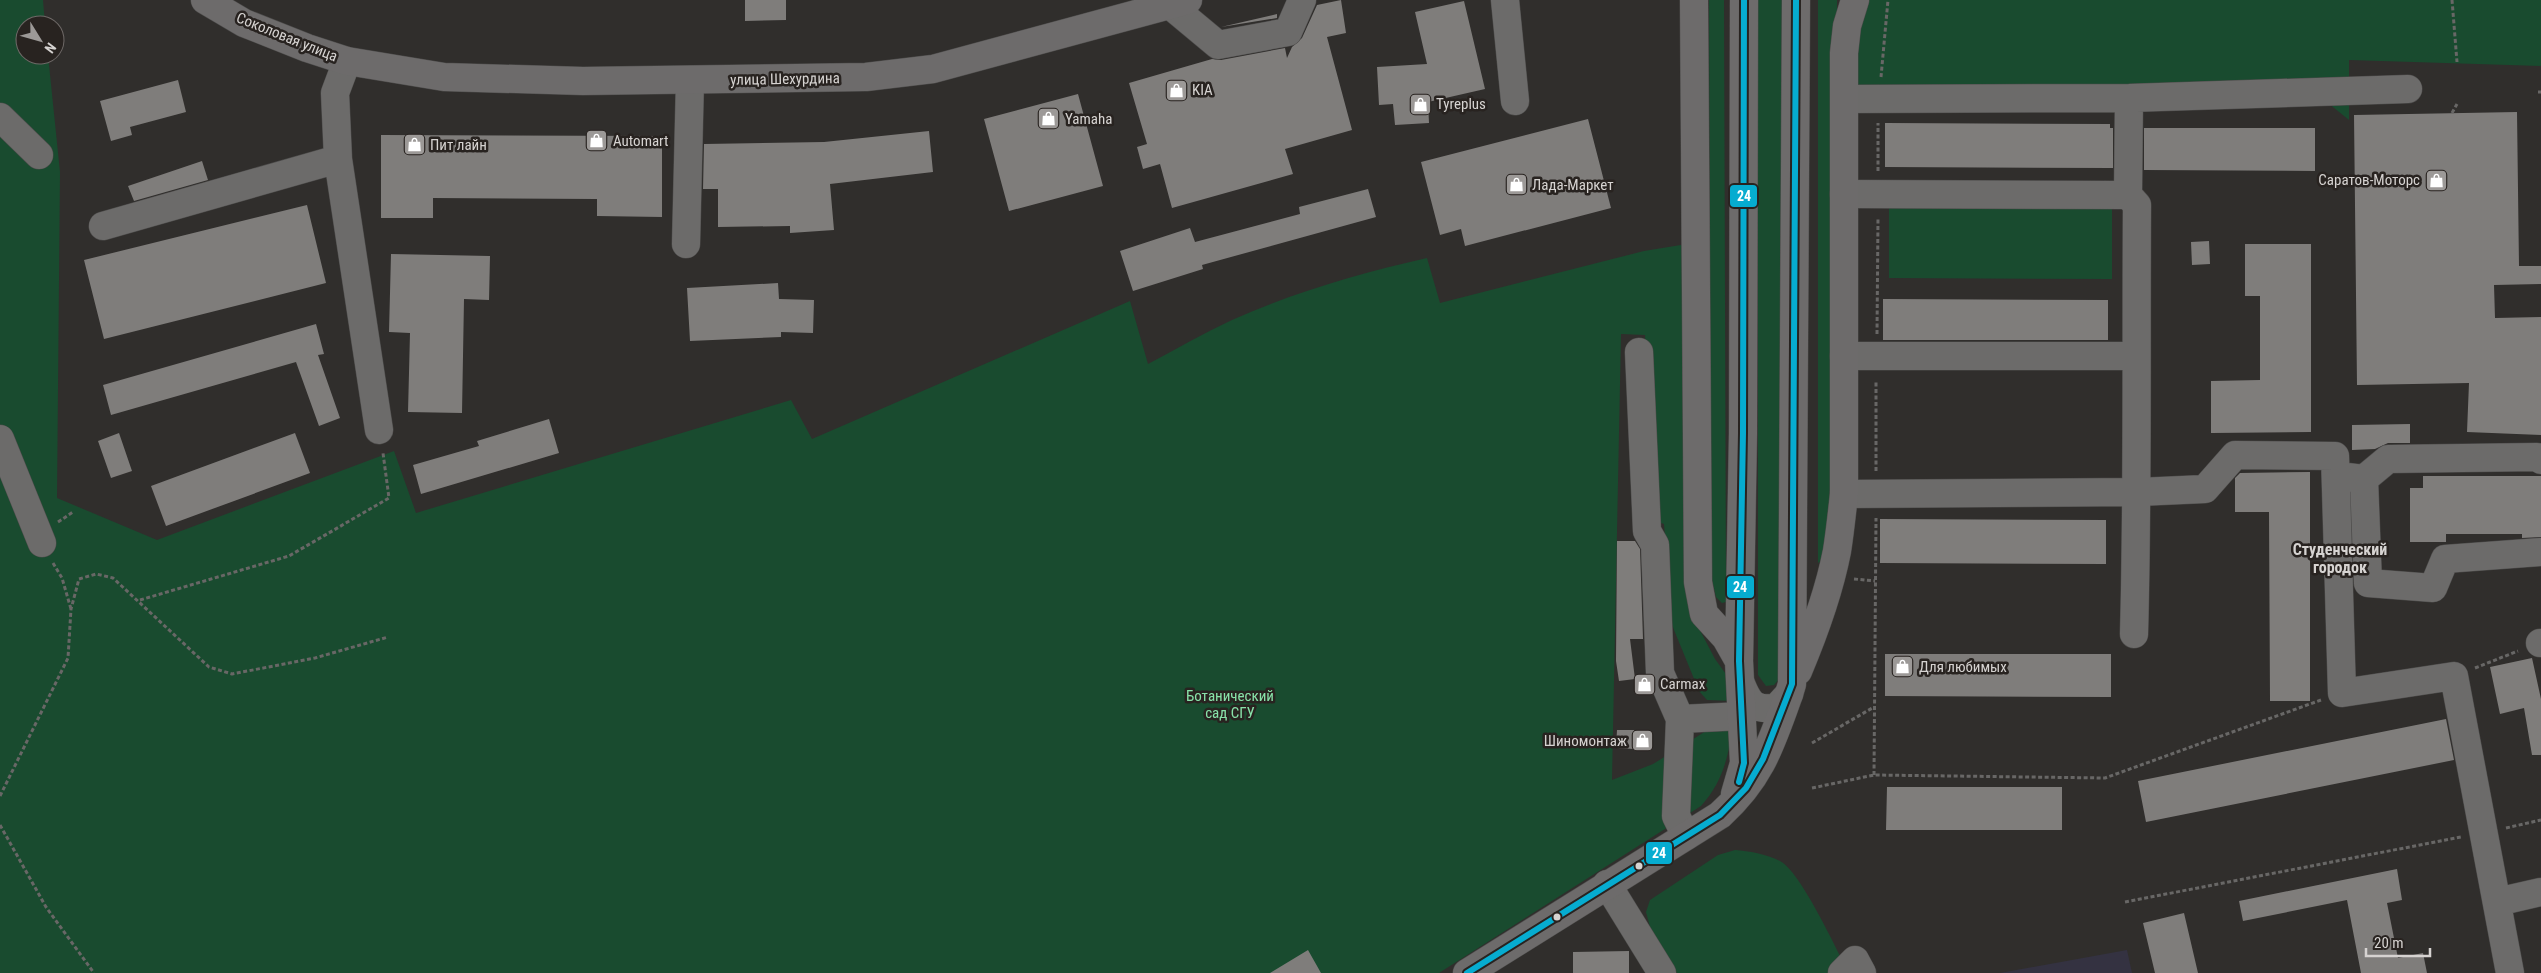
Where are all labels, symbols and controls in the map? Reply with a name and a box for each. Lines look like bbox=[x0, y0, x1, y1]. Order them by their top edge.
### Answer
street label: Соколовая улица bbox=[234, 9, 340, 65]
north arrow bbox=[15, 15, 65, 65]
text: N bbox=[41, 40, 59, 56]
street label: улица Шехурдина bbox=[730, 69, 840, 89]
shop icon: KIA bbox=[1164, 78, 1188, 102]
place label: KIA bbox=[1192, 81, 1213, 99]
shop icon: Tyreplus bbox=[1408, 92, 1432, 116]
place label: Tyreplus bbox=[1436, 95, 1486, 113]
shop icon: Yamaha bbox=[1037, 107, 1061, 131]
place label: Yamaha bbox=[1065, 110, 1112, 128]
shop icon: Automart bbox=[585, 129, 609, 153]
place label: Automart bbox=[613, 132, 669, 150]
shop icon: Пит лайн bbox=[402, 133, 426, 157]
place label: Пит лайн bbox=[430, 136, 487, 154]
shop icon: Саратов-Моторс bbox=[2424, 168, 2448, 192]
place label: Саратов-Моторс bbox=[2318, 171, 2420, 189]
shop icon: Лада-Маркет bbox=[1504, 173, 1528, 197]
place label: Лада-Маркет bbox=[1532, 176, 1614, 194]
line badge: 24 bbox=[1729, 184, 1758, 208]
text: 24 bbox=[1737, 188, 1751, 204]
district label: Студенческий городок bbox=[2293, 540, 2387, 577]
line badge: 24 bbox=[1726, 575, 1755, 599]
text: 24 bbox=[1733, 579, 1747, 595]
shop icon: Для любимых bbox=[1891, 655, 1915, 679]
place label: Для любимых bbox=[1919, 658, 2007, 676]
shop icon: Carmax bbox=[1632, 672, 1656, 696]
place label: Carmax bbox=[1660, 675, 1706, 693]
park label: Ботанический сад СГУ bbox=[1186, 687, 1274, 722]
shop icon: Шиномонтаж bbox=[1631, 729, 1655, 753]
place label: Шиномонтаж bbox=[1544, 732, 1627, 750]
line badge: 24 bbox=[1645, 841, 1673, 865]
text: 24 bbox=[1652, 845, 1666, 861]
unlabelled marker bbox=[1634, 861, 1644, 871]
unlabelled marker bbox=[1552, 912, 1562, 922]
scale bar bbox=[2366, 926, 2430, 958]
text: 20 m bbox=[2374, 934, 2404, 952]

